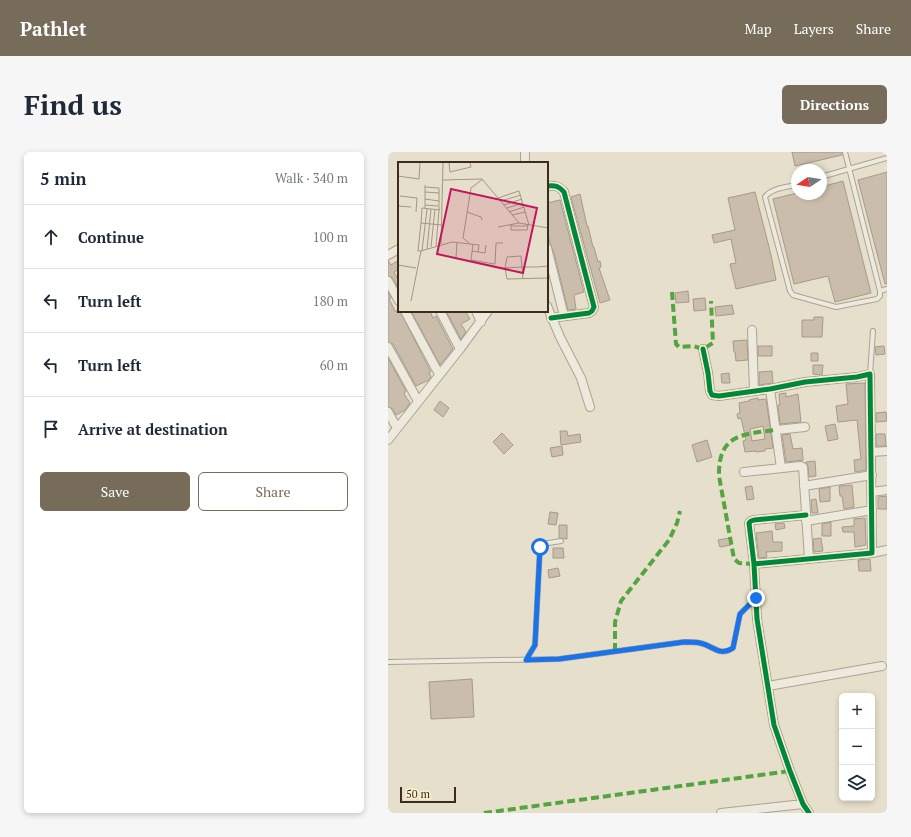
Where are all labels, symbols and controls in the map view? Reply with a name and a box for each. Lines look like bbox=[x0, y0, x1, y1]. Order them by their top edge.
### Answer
text: Pathlet bbox=[20, 16, 86, 41]
text: Map bbox=[745, 19, 772, 38]
text: Layers bbox=[794, 19, 834, 38]
text: Share bbox=[856, 19, 891, 38]
button: Directions bbox=[782, 85, 887, 124]
text: Find us bbox=[24, 86, 122, 123]
inset map bbox=[398, 162, 548, 312]
north arrow bbox=[791, 164, 827, 200]
text: 5 min bbox=[40, 167, 87, 190]
text: Walk · 340 m bbox=[275, 169, 348, 187]
icon: ahead bbox=[40, 226, 62, 248]
text: Continue bbox=[78, 227, 144, 247]
text: 100 m bbox=[313, 228, 348, 246]
icon: left bbox=[40, 290, 62, 312]
text: Turn left bbox=[78, 291, 142, 311]
text: 180 m bbox=[313, 292, 348, 310]
icon: left bbox=[40, 354, 62, 376]
text: Turn left bbox=[78, 355, 142, 375]
text: 60 m bbox=[320, 356, 348, 374]
icon: arrive bbox=[40, 418, 62, 440]
text: Arrive at destination bbox=[78, 419, 228, 439]
button: Save bbox=[40, 472, 190, 511]
button: Share bbox=[198, 472, 348, 511]
route start bbox=[531, 538, 549, 556]
route end bbox=[747, 589, 765, 607]
map controls bbox=[839, 693, 875, 801]
button: + bbox=[839, 693, 875, 729]
button: − bbox=[839, 729, 875, 765]
button: layers bbox=[839, 765, 875, 801]
scale bar bbox=[400, 785, 456, 804]
text: 50 m bbox=[406, 787, 430, 801]

